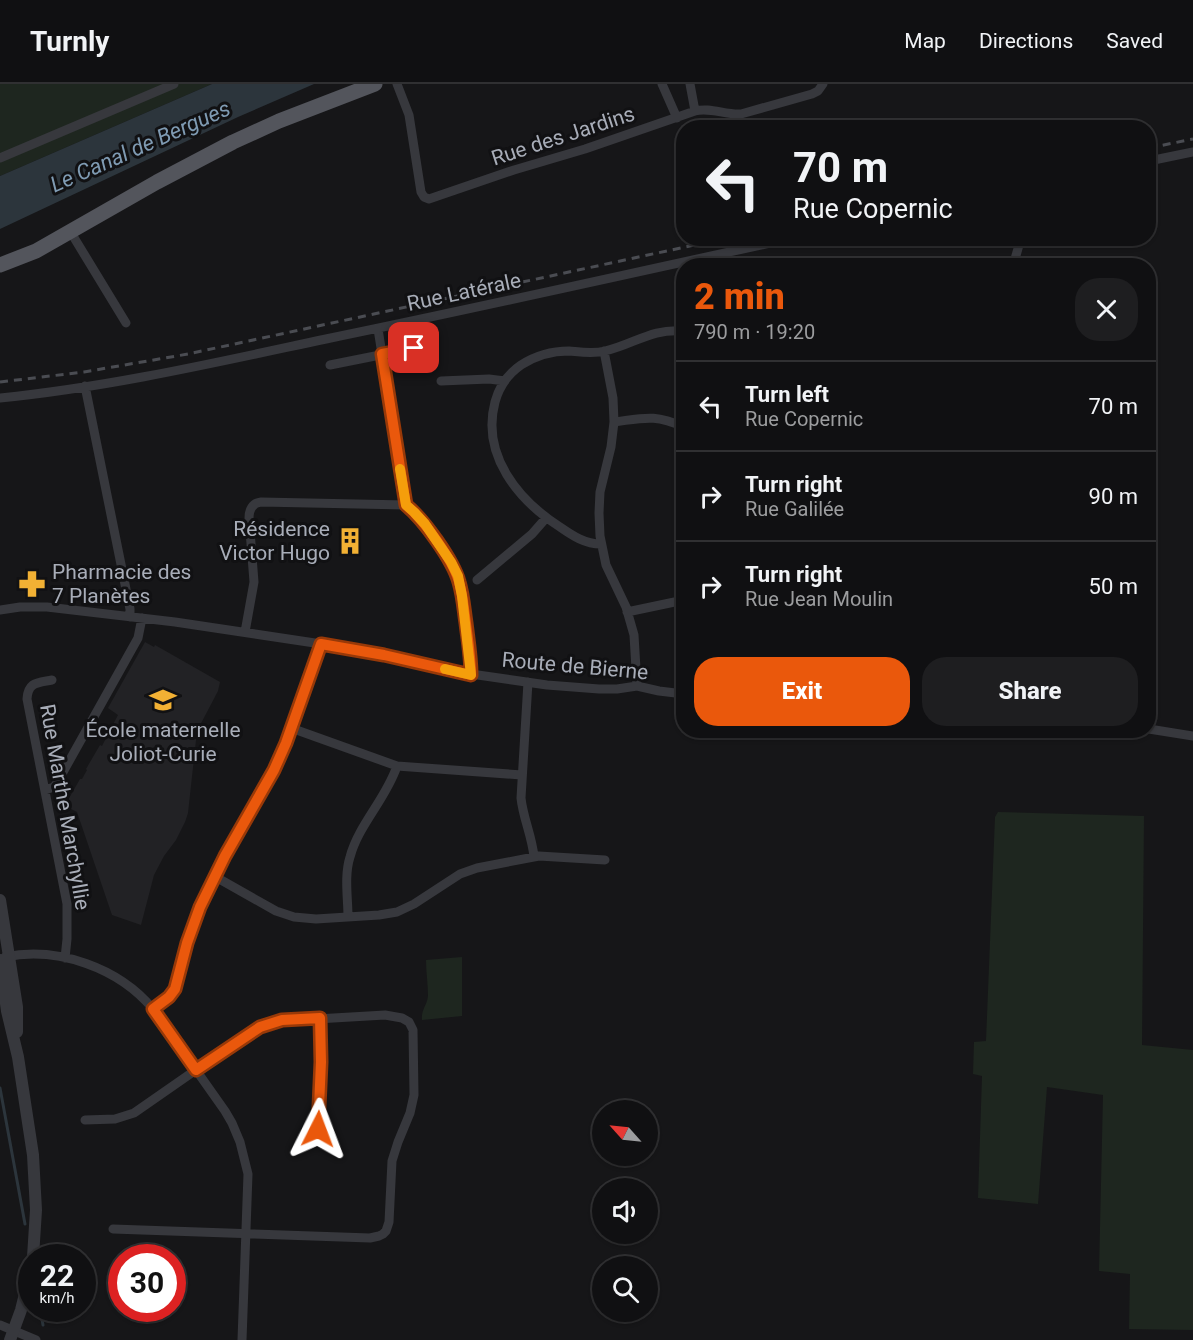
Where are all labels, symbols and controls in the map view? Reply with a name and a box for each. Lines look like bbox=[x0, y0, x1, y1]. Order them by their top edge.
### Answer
text: Turnly bbox=[30, 25, 109, 58]
text: Map bbox=[904, 29, 946, 53]
text: Directions bbox=[979, 29, 1073, 53]
text: Saved bbox=[1106, 29, 1163, 53]
water label: Le Canal de Bergues bbox=[46, 96, 234, 197]
street label: Rue des Jardins bbox=[488, 102, 638, 170]
text: 70 m bbox=[793, 143, 888, 192]
icon: left bbox=[694, 144, 772, 222]
text: Rue Copernic bbox=[793, 193, 953, 225]
street label: Rue Latérale bbox=[405, 268, 523, 316]
text: 2 min bbox=[694, 276, 785, 318]
button: close bbox=[1075, 278, 1138, 341]
text: 790 m · 19:20 bbox=[694, 320, 815, 344]
pin bbox=[388, 322, 439, 373]
icon: arrive bbox=[397, 331, 430, 364]
text: Turn left bbox=[745, 382, 829, 407]
icon: left bbox=[694, 390, 727, 423]
text: 70 m bbox=[1089, 394, 1138, 419]
text: Rue Copernic bbox=[745, 407, 863, 431]
text: Turn right bbox=[745, 472, 842, 497]
icon: right bbox=[694, 480, 727, 513]
text: 90 m bbox=[1089, 484, 1138, 509]
text: Rue Galilée bbox=[745, 497, 844, 521]
place label: Résidence Victor Hugo bbox=[219, 517, 330, 565]
building icon: Résidence Victor Hugo bbox=[335, 526, 365, 556]
place label: Pharmacie des 7 Planètes bbox=[52, 560, 191, 608]
text: Turn right bbox=[745, 562, 842, 587]
pharmacy icon: Pharmacie des 7 Planètes bbox=[17, 569, 47, 599]
icon: right bbox=[694, 570, 727, 603]
text: 50 m bbox=[1089, 574, 1138, 599]
text: Rue Jean Moulin bbox=[745, 587, 893, 611]
street label: Route de Bierne bbox=[501, 648, 649, 684]
button: Exit bbox=[694, 657, 910, 726]
button: Share bbox=[922, 657, 1138, 726]
school or university icon: École maternelle Joliot-Curie bbox=[148, 685, 178, 715]
street label: Rue Marthe Marchyllie bbox=[35, 702, 95, 912]
place label: École maternelle Joliot-Curie bbox=[85, 718, 241, 766]
position arrow bbox=[286, 1097, 350, 1161]
north arrow bbox=[592, 1100, 658, 1166]
map controls bbox=[592, 1100, 658, 1322]
button: sound bbox=[592, 1178, 658, 1244]
speed limit sign: 30 bbox=[108, 1244, 186, 1322]
button: search bbox=[592, 1256, 658, 1322]
text: 22 bbox=[40, 1258, 74, 1293]
text: km/h bbox=[39, 1289, 75, 1307]

